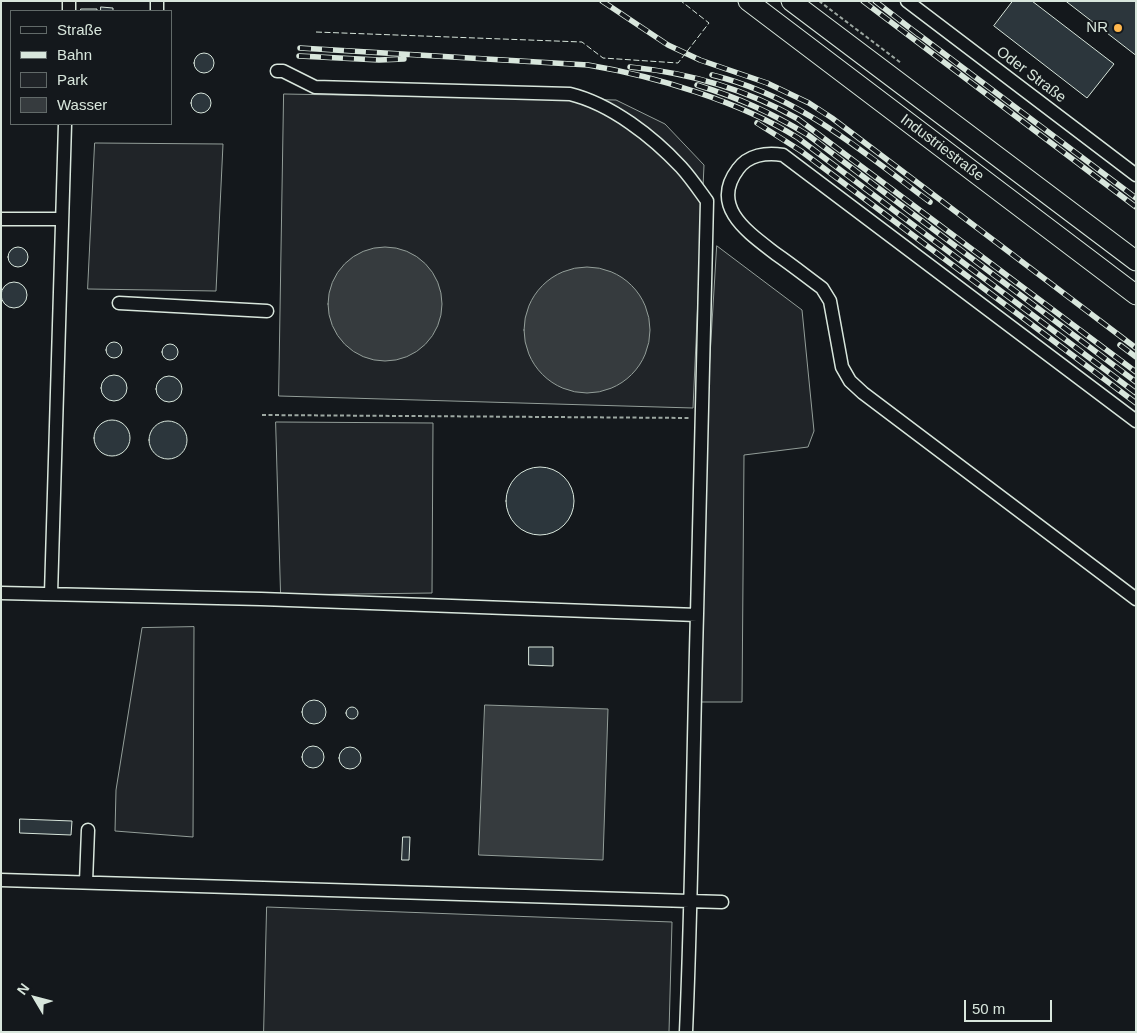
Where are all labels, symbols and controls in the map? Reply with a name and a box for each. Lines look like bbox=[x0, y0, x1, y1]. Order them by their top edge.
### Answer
legend bbox=[10, 10, 172, 125]
place label: NR bbox=[1086, 19, 1108, 37]
text: Straße bbox=[57, 21, 102, 38]
marker: NR bbox=[1112, 22, 1124, 34]
street label: Oder Straße bbox=[993, 43, 1069, 107]
text: Bahn bbox=[57, 46, 92, 63]
text: Park bbox=[57, 71, 88, 88]
text: Wasser bbox=[57, 96, 107, 113]
street label: Industriestraße bbox=[897, 111, 987, 185]
north arrow bbox=[10, 973, 60, 1023]
text: N bbox=[14, 980, 32, 998]
scale bar bbox=[967, 990, 1054, 1022]
text: 50 m bbox=[972, 1000, 1005, 1017]

